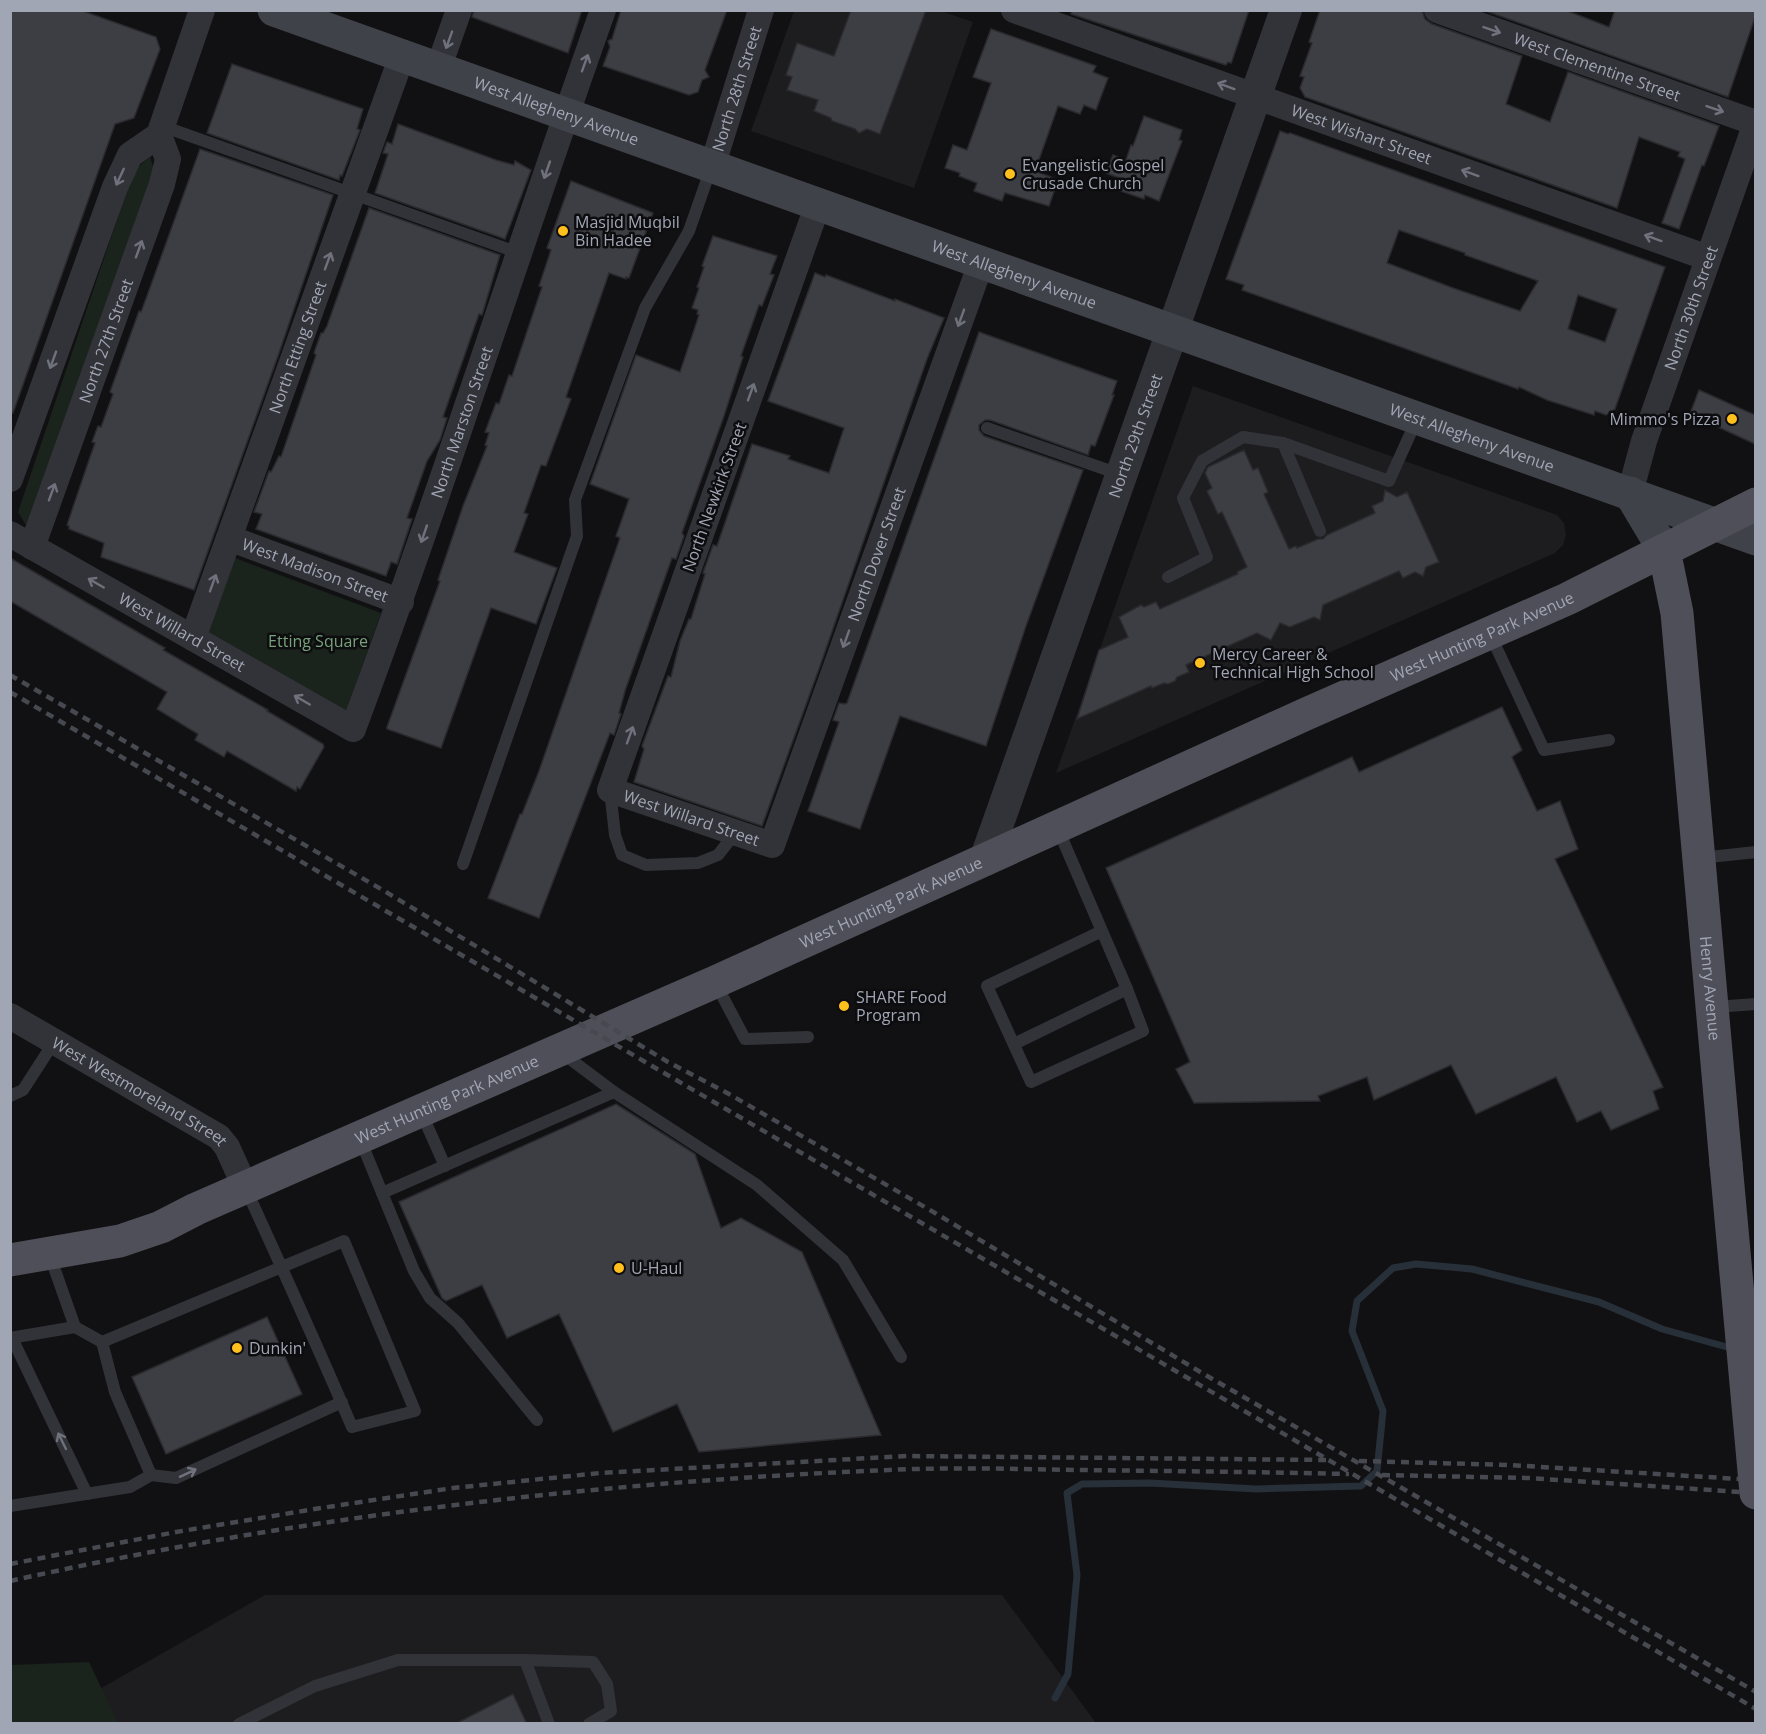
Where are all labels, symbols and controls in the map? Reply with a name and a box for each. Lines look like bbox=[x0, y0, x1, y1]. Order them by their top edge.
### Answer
street label: North 28th Street bbox=[706, 23, 766, 154]
one-way arrow bbox=[1482, 25, 1501, 36]
street label: West Clementine Street bbox=[1511, 27, 1684, 107]
one-way arrow bbox=[442, 30, 453, 49]
one-way arrow bbox=[580, 54, 591, 72]
street label: West Allegheny Avenue bbox=[471, 71, 642, 150]
one-way arrow bbox=[1218, 80, 1236, 91]
street label: West Wishart Street bbox=[1288, 99, 1435, 169]
one-way arrow bbox=[1706, 104, 1724, 115]
place label: Evangelistic Gospel Crusade Church bbox=[1022, 154, 1164, 194]
one-way arrow bbox=[541, 160, 552, 179]
one-way arrow bbox=[1461, 166, 1479, 177]
one-way arrow bbox=[114, 167, 126, 185]
marker: Evangelistic Gospel Crusade Church bbox=[1003, 167, 1017, 181]
place label: Masjid Muqbil Bin Hadee bbox=[575, 211, 680, 251]
marker: Masjid Muqbil Bin Hadee bbox=[556, 224, 570, 238]
one-way arrow bbox=[1644, 231, 1663, 242]
street label: West Allegheny Avenue bbox=[929, 235, 1100, 314]
one-way arrow bbox=[135, 240, 146, 259]
street label: North 30th Street bbox=[1659, 242, 1723, 373]
one-way arrow bbox=[324, 252, 335, 271]
street label: North 27th Street bbox=[73, 275, 138, 406]
street label: North Etting Street bbox=[263, 277, 331, 417]
one-way arrow bbox=[955, 308, 966, 327]
street label: North Marston Street bbox=[425, 343, 498, 501]
one-way arrow bbox=[47, 350, 58, 369]
street label: North 29th Street bbox=[1103, 370, 1167, 501]
one-way arrow bbox=[746, 384, 757, 402]
street label: West Allegheny Avenue bbox=[1387, 398, 1557, 477]
place label: Mimmo's Pizza bbox=[1609, 408, 1720, 430]
marker: Mimmo's Pizza bbox=[1725, 412, 1739, 426]
street label: North Newkirk Street bbox=[677, 419, 751, 575]
one-way arrow bbox=[47, 483, 58, 501]
street label: North Dover Street bbox=[842, 483, 911, 624]
one-way arrow bbox=[418, 524, 429, 543]
street label: West Madison Street bbox=[239, 533, 392, 607]
one-way arrow bbox=[208, 574, 219, 593]
one-way arrow bbox=[88, 577, 105, 589]
street label: West Hunting Park Avenue bbox=[1387, 586, 1578, 687]
street label: West Willard Street bbox=[115, 587, 250, 677]
park label: Etting Square bbox=[268, 630, 368, 652]
one-way arrow bbox=[839, 630, 850, 648]
place label: Mercy Career & Technical High School bbox=[1212, 643, 1374, 683]
marker: Mercy Career & Technical High School bbox=[1193, 656, 1207, 670]
one-way arrow bbox=[294, 694, 312, 705]
one-way arrow bbox=[625, 726, 636, 744]
street label: West Willard Street bbox=[621, 784, 763, 851]
street label: West Hunting Park Avenue bbox=[796, 851, 986, 953]
street label: Henry Avenue bbox=[1695, 935, 1726, 1041]
place label: SHARE Food Program bbox=[856, 986, 947, 1026]
marker: SHARE Food Program bbox=[837, 999, 851, 1013]
street label: West Westmoreland Street bbox=[48, 1032, 233, 1151]
street label: West Hunting Park Avenue bbox=[351, 1049, 542, 1149]
place label: U-Haul bbox=[631, 1257, 682, 1279]
marker: U-Haul bbox=[612, 1261, 626, 1275]
place label: Dunkin' bbox=[249, 1337, 306, 1359]
marker: Dunkin' bbox=[230, 1341, 244, 1355]
one-way arrow bbox=[55, 1432, 67, 1450]
one-way arrow bbox=[178, 1467, 196, 1478]

